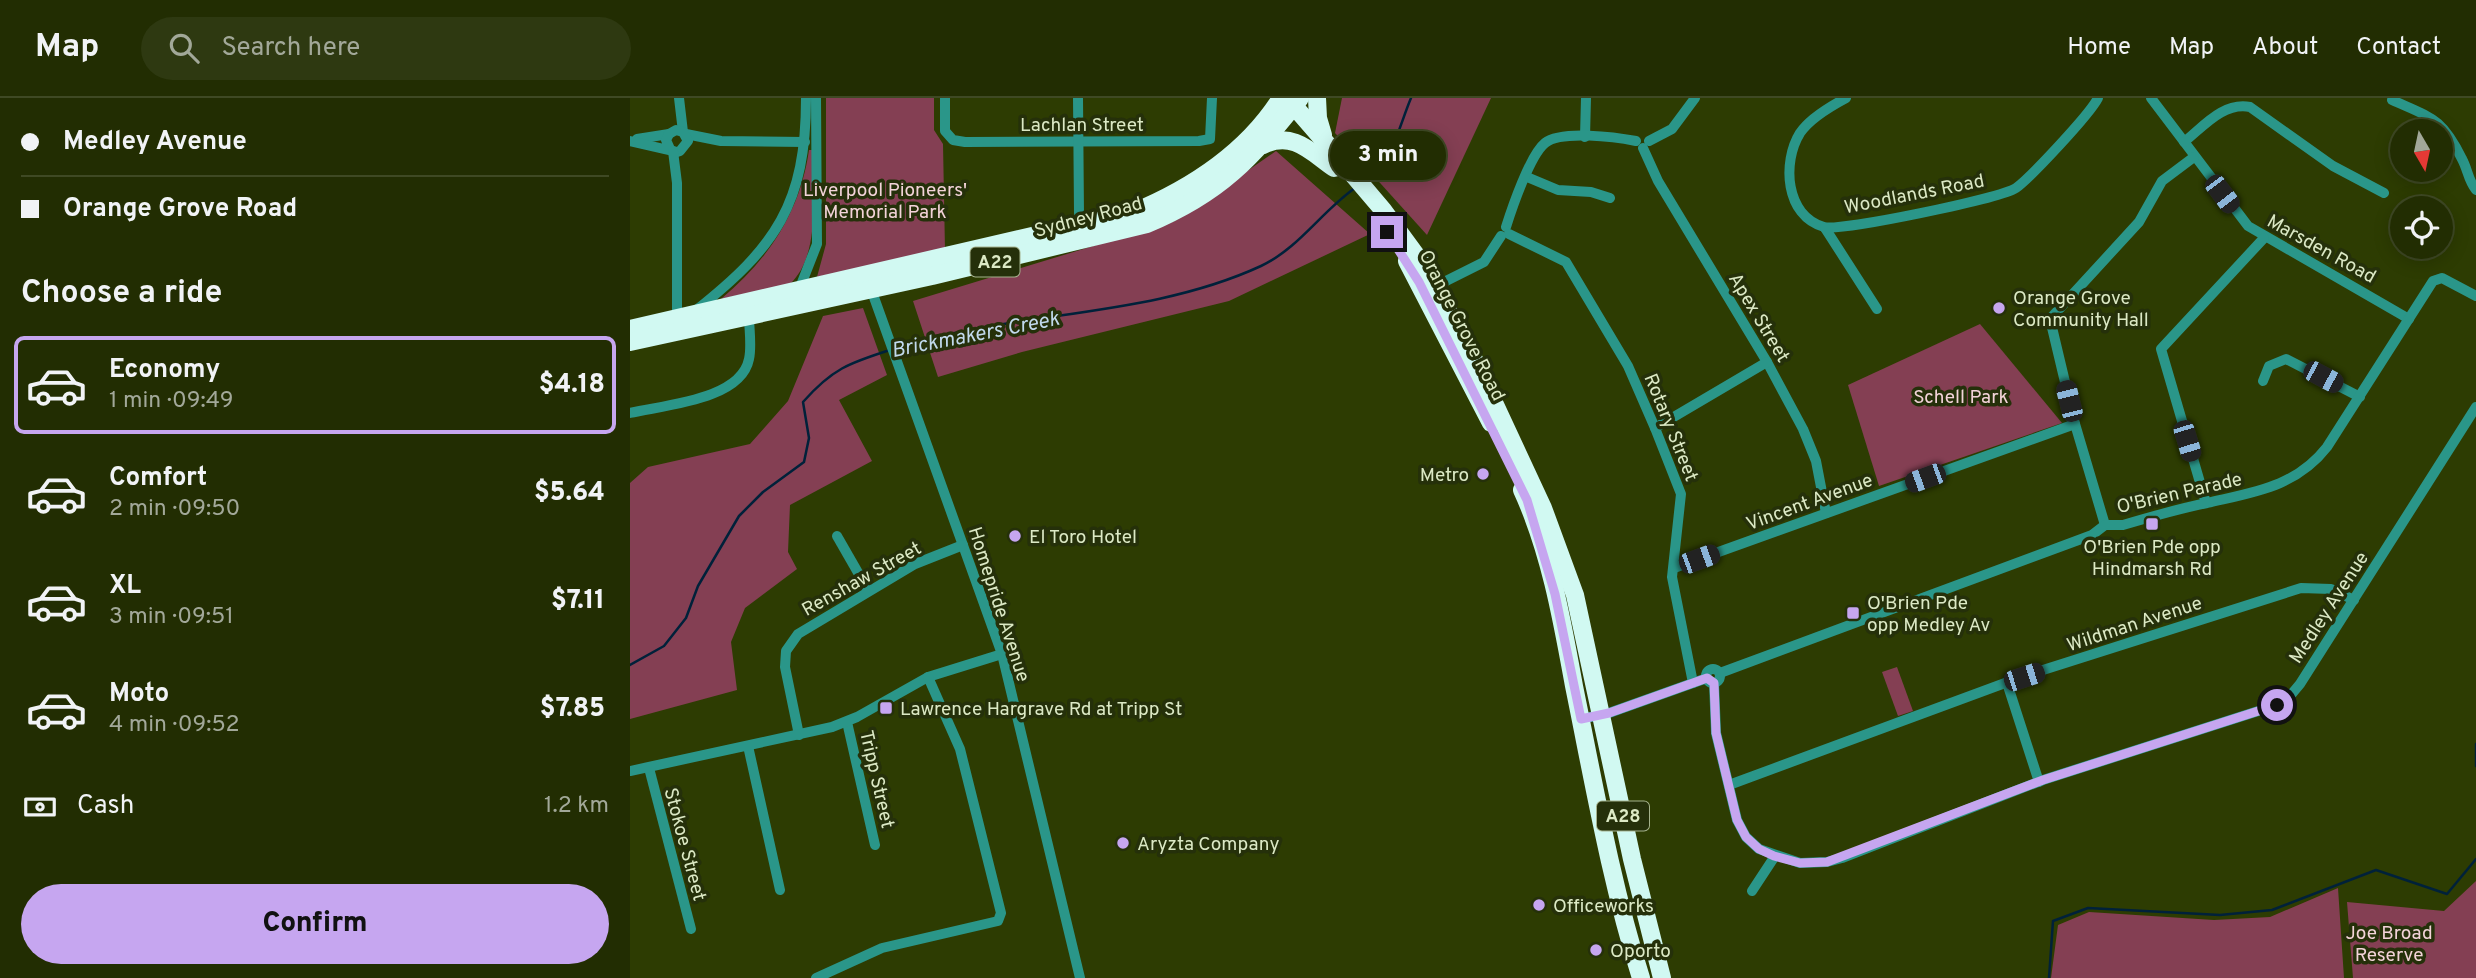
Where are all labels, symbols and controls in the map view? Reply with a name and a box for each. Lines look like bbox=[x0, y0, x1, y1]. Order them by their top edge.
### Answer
search box bbox=[141, 17, 631, 80]
text: Map bbox=[35, 27, 99, 69]
icon: search bbox=[165, 29, 203, 67]
text: Search here bbox=[221, 32, 360, 65]
text: Home bbox=[2067, 33, 2131, 63]
text: Map bbox=[2169, 33, 2214, 63]
text: About bbox=[2252, 33, 2318, 63]
text: Contact bbox=[2356, 33, 2441, 63]
street label: Lachlan Street bbox=[1020, 114, 1144, 138]
north arrow bbox=[2390, 119, 2454, 182]
map controls bbox=[2390, 119, 2453, 259]
text: Medley Avenue bbox=[63, 126, 247, 159]
callout: 3 min bbox=[1329, 130, 1445, 180]
text: 3 min bbox=[1358, 141, 1418, 170]
street label: Woodlands Road bbox=[1842, 170, 1987, 220]
car bbox=[2201, 171, 2244, 217]
park label: Liverpool Pioneers' Memorial Park bbox=[803, 179, 967, 225]
street label: Sydney Road bbox=[1032, 192, 1145, 244]
text: Orange Grove Road bbox=[63, 193, 297, 226]
button: locate bbox=[2390, 196, 2453, 259]
street label: Marsden Road bbox=[2262, 210, 2380, 290]
route end bbox=[1371, 216, 1403, 248]
street label: Orange Grove Road bbox=[1413, 246, 1510, 405]
road number: A22 bbox=[970, 247, 1020, 276]
street label: Apex Street bbox=[1722, 269, 1794, 367]
text: Choose a ride bbox=[21, 274, 222, 314]
place label: Orange Grove Community Hall bbox=[2013, 287, 2149, 333]
marker: Orange Grove Community Hall bbox=[1991, 300, 2007, 316]
water label: Brickmakers Creek bbox=[889, 306, 1062, 365]
icon: car bbox=[25, 354, 88, 417]
text: Economy bbox=[109, 354, 220, 387]
car bbox=[2300, 358, 2347, 396]
text: $4.18 bbox=[539, 369, 605, 402]
street label: Rotary Street bbox=[1638, 370, 1703, 485]
car bbox=[2054, 378, 2085, 424]
park label: Schell Park bbox=[1913, 386, 2009, 410]
text: 1 min · 09:49 bbox=[109, 387, 233, 416]
car bbox=[2171, 418, 2204, 464]
car bbox=[1902, 461, 1949, 495]
icon: car bbox=[25, 462, 88, 525]
text: Comfort bbox=[109, 462, 207, 495]
place label: Metro bbox=[1420, 464, 1469, 488]
marker: Metro bbox=[1475, 466, 1491, 482]
street label: O'Brien Parade bbox=[2114, 468, 2245, 520]
street label: Vincent Avenue bbox=[1743, 469, 1876, 537]
text: $5.64 bbox=[534, 477, 605, 510]
text: 2 min · 09:50 bbox=[109, 495, 240, 524]
marker: O'Brien Pde opp Hindmarsh Rd bbox=[2144, 516, 2160, 532]
street label: Homepride Avenue bbox=[962, 524, 1034, 685]
place label: El Toro Hotel bbox=[1029, 526, 1137, 550]
marker: El Toro Hotel bbox=[1007, 528, 1023, 544]
place label: O'Brien Pde opp Hindmarsh Rd bbox=[2083, 536, 2221, 582]
street label: Renshaw Street bbox=[798, 537, 926, 623]
car bbox=[1676, 542, 1723, 576]
street label: Medley Avenue bbox=[2285, 548, 2375, 669]
icon: car bbox=[25, 570, 88, 633]
text: XL bbox=[109, 570, 141, 603]
text: $7.11 bbox=[551, 585, 605, 618]
place label: O'Brien Pde opp Medley Av bbox=[1867, 592, 1990, 638]
street label: Wildman Avenue bbox=[2064, 592, 2205, 658]
text: 3 min · 09:51 bbox=[109, 603, 234, 632]
marker: O'Brien Pde opp Medley Av bbox=[1845, 605, 1861, 621]
car bbox=[2001, 661, 2048, 693]
icon: car bbox=[25, 678, 88, 741]
text: Moto bbox=[109, 678, 169, 711]
route start bbox=[2261, 689, 2293, 721]
text: $7.85 bbox=[540, 693, 605, 726]
place label: Lawrence Hargrave Rd at Tripp St bbox=[900, 698, 1182, 722]
marker: Lawrence Hargrave Rd at Tripp St bbox=[878, 700, 894, 716]
text: 4 min · 09:52 bbox=[109, 711, 240, 740]
street label: Tripp Street bbox=[853, 728, 899, 831]
street label: Stokoe Street bbox=[657, 785, 711, 904]
icon: cash bbox=[21, 788, 59, 826]
text: Cash bbox=[77, 790, 134, 823]
text: 1.2 km bbox=[544, 792, 609, 821]
road number: A28 bbox=[1597, 802, 1649, 830]
place label: Aryzta Company bbox=[1137, 833, 1280, 857]
marker: Aryzta Company bbox=[1115, 835, 1131, 851]
button: Confirm bbox=[21, 884, 609, 964]
place label: Officeworks bbox=[1553, 895, 1654, 919]
marker: Officeworks bbox=[1531, 897, 1547, 913]
park label: Joe Broad Reserve bbox=[2345, 922, 2433, 968]
place label: Oporto bbox=[1610, 940, 1671, 964]
marker: Oporto bbox=[1588, 942, 1604, 958]

